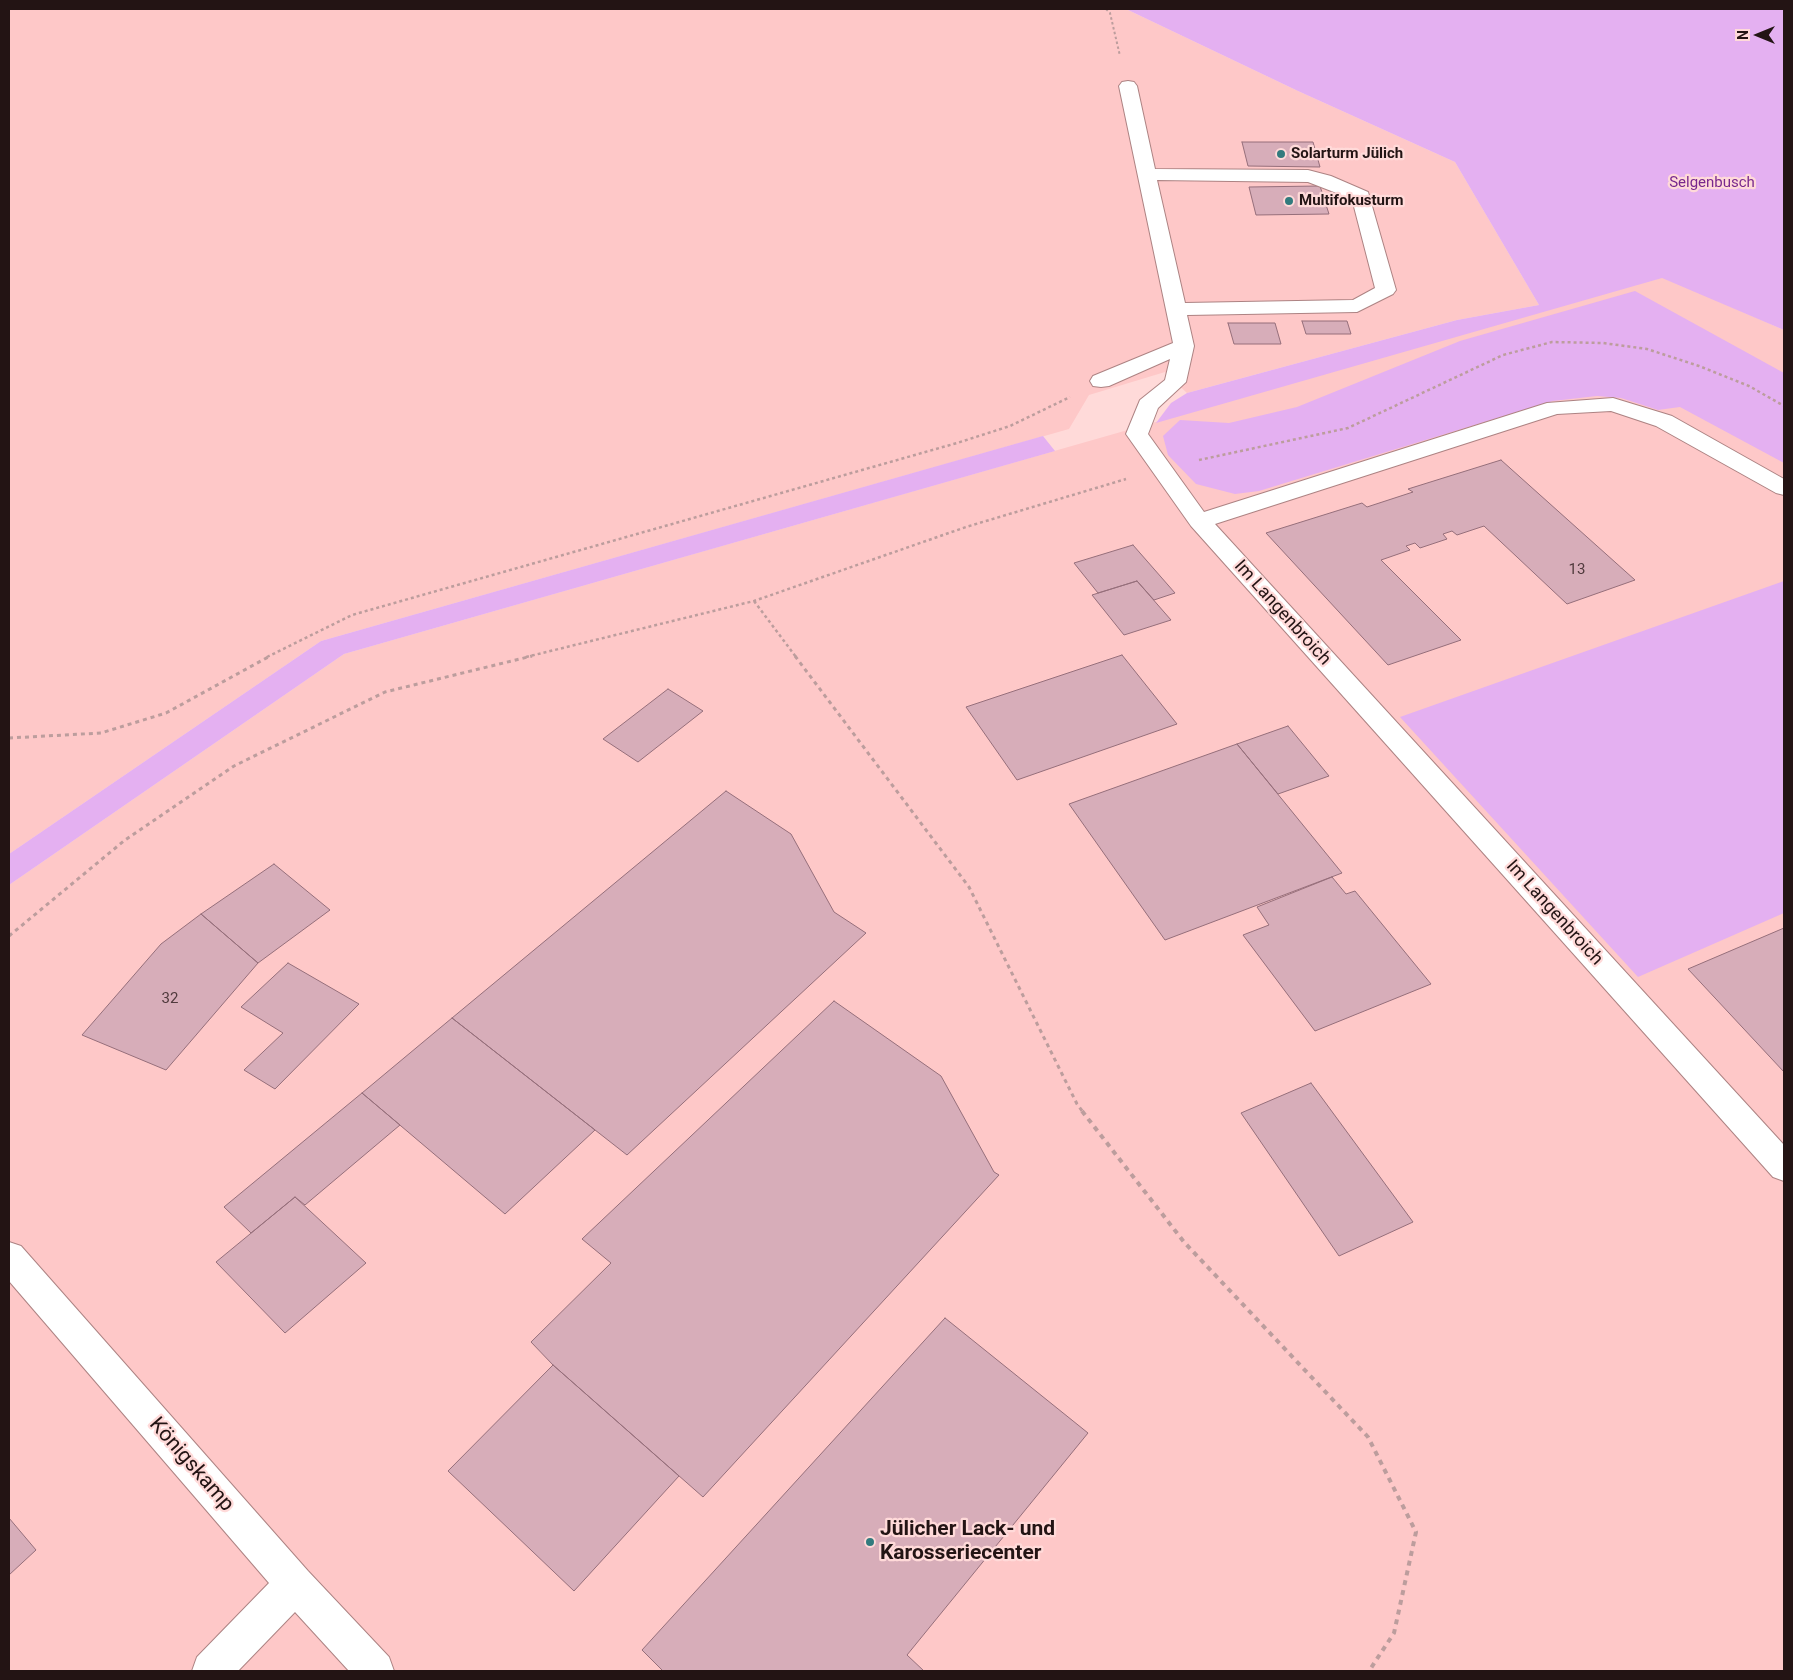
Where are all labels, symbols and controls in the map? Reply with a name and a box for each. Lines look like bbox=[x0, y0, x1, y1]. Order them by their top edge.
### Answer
north arrow bbox=[1733, 10, 1783, 60]
text: N bbox=[1735, 30, 1751, 40]
place label: Solarturm Jülich bbox=[1291, 145, 1403, 163]
marker: Solarturm Jülich bbox=[1275, 148, 1287, 160]
park label: Selgenbusch bbox=[1669, 174, 1755, 192]
place label: Multifokusturm bbox=[1299, 192, 1403, 210]
marker: Multifokusturm bbox=[1283, 195, 1295, 207]
street label: Im Langenbroich bbox=[1229, 556, 1335, 670]
house number: 13 bbox=[1569, 561, 1585, 579]
street label: Im Langenbroich bbox=[1501, 856, 1607, 970]
house number: 32 bbox=[162, 990, 178, 1008]
street label: Königskamp bbox=[143, 1413, 239, 1517]
place label: Jülicher Lack- und Karosseriecenter bbox=[880, 1517, 1055, 1567]
marker: Jülicher Lack- und Karosseriecenter bbox=[864, 1536, 876, 1548]

